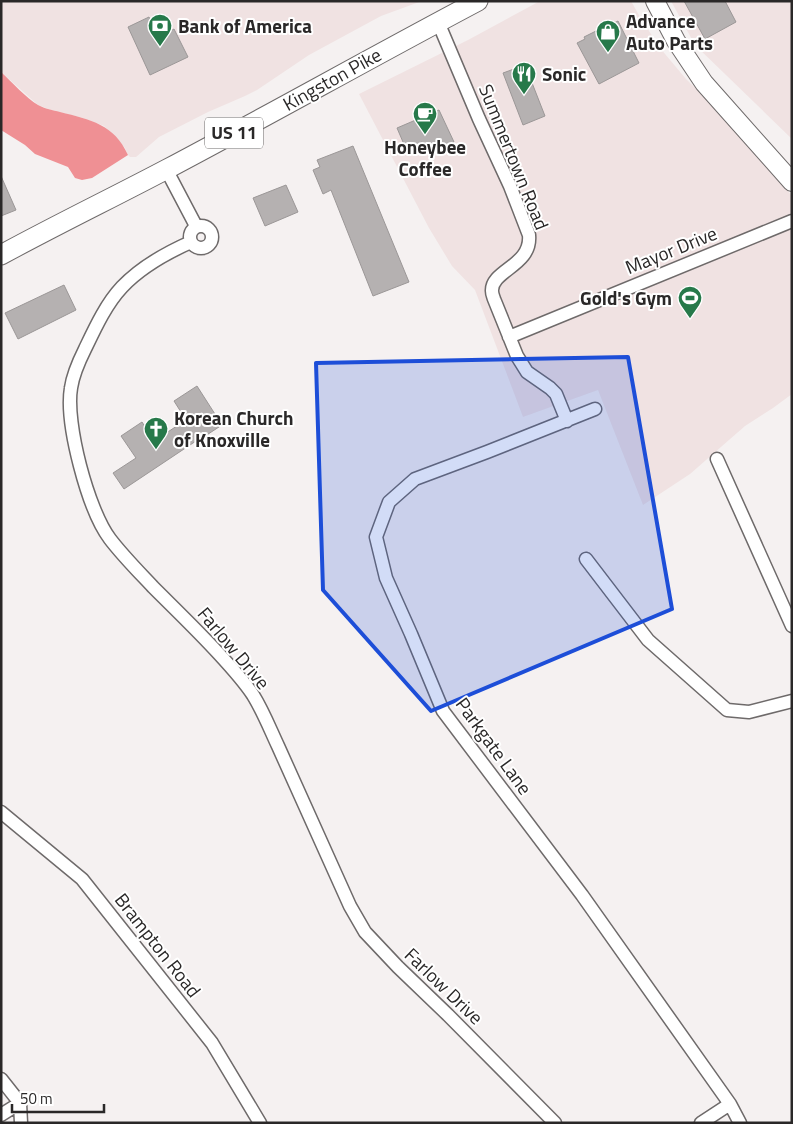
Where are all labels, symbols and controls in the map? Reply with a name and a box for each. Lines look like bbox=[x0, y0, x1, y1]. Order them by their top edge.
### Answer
place label: Advance Auto Parts bbox=[626, 6, 713, 57]
place label: Bank of America bbox=[178, 11, 312, 40]
bank icon: Bank of America bbox=[147, 13, 173, 47]
shop icon: Advance Auto Parts bbox=[595, 19, 621, 53]
street label: Kingston Pike bbox=[277, 40, 386, 118]
place label: Sonic bbox=[542, 59, 586, 88]
restaurant icon: Sonic bbox=[511, 61, 537, 95]
street label: Summertown Road bbox=[472, 80, 557, 234]
cafe icon: Honeybee Coffee bbox=[412, 101, 438, 135]
road number: US 11 bbox=[205, 118, 263, 148]
place label: Honeybee Coffee bbox=[384, 132, 466, 183]
street label: Mayor Drive bbox=[621, 218, 721, 281]
place label: Gold's Gym bbox=[580, 283, 672, 312]
sports icon: Gold's Gym bbox=[677, 285, 703, 319]
place label: Korean Church of Knoxville bbox=[174, 403, 294, 454]
church icon: Korean Church of Knoxville bbox=[143, 416, 169, 450]
street label: Farlow Drive bbox=[191, 600, 278, 695]
street label: Parkgate Lane bbox=[449, 691, 540, 800]
street label: Brampton Road bbox=[108, 886, 209, 1003]
street label: Farlow Drive bbox=[398, 940, 490, 1031]
scale bar bbox=[12, 1082, 105, 1114]
text: 50 m bbox=[20, 1087, 53, 1110]

